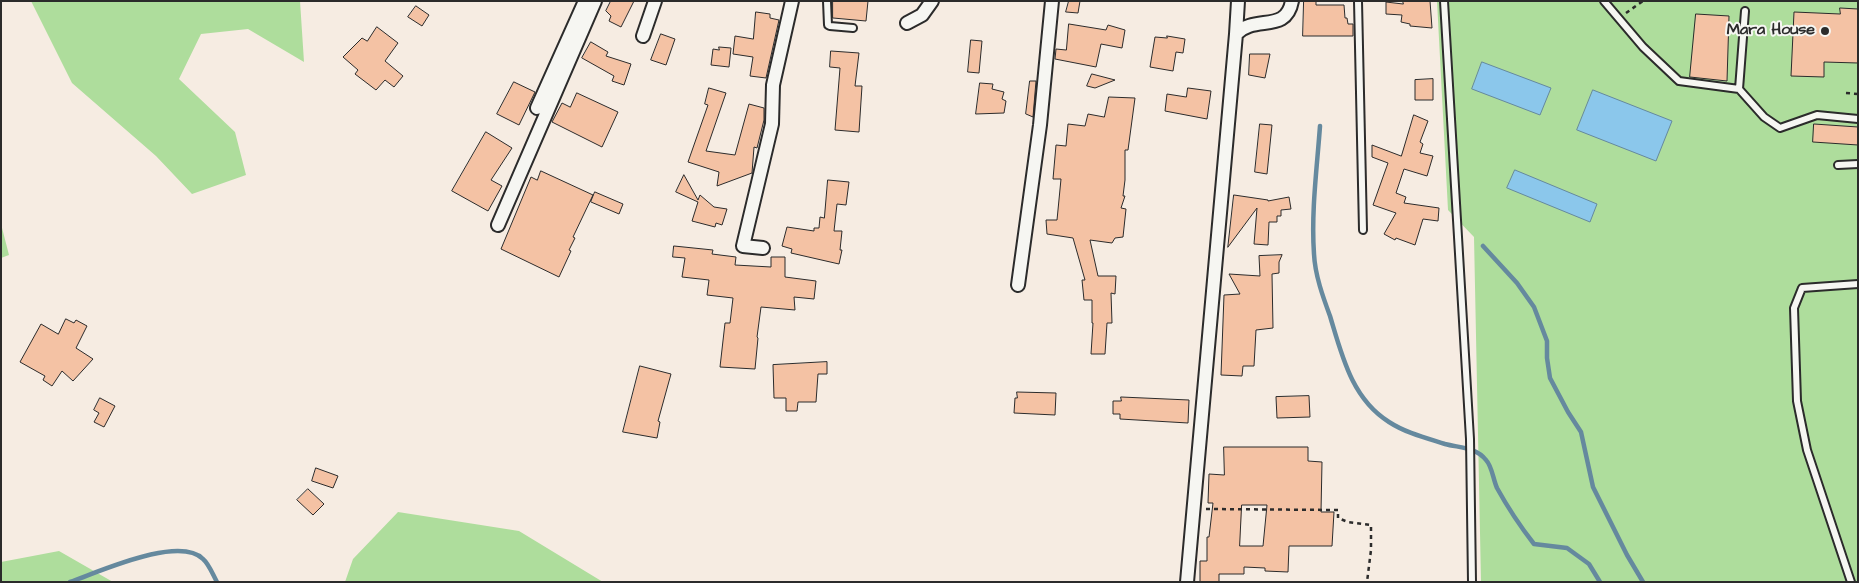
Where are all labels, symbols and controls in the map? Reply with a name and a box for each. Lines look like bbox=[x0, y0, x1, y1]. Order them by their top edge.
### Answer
place label: Mara House bbox=[1727, 21, 1815, 41]
marker: Mara House bbox=[1819, 25, 1831, 37]

